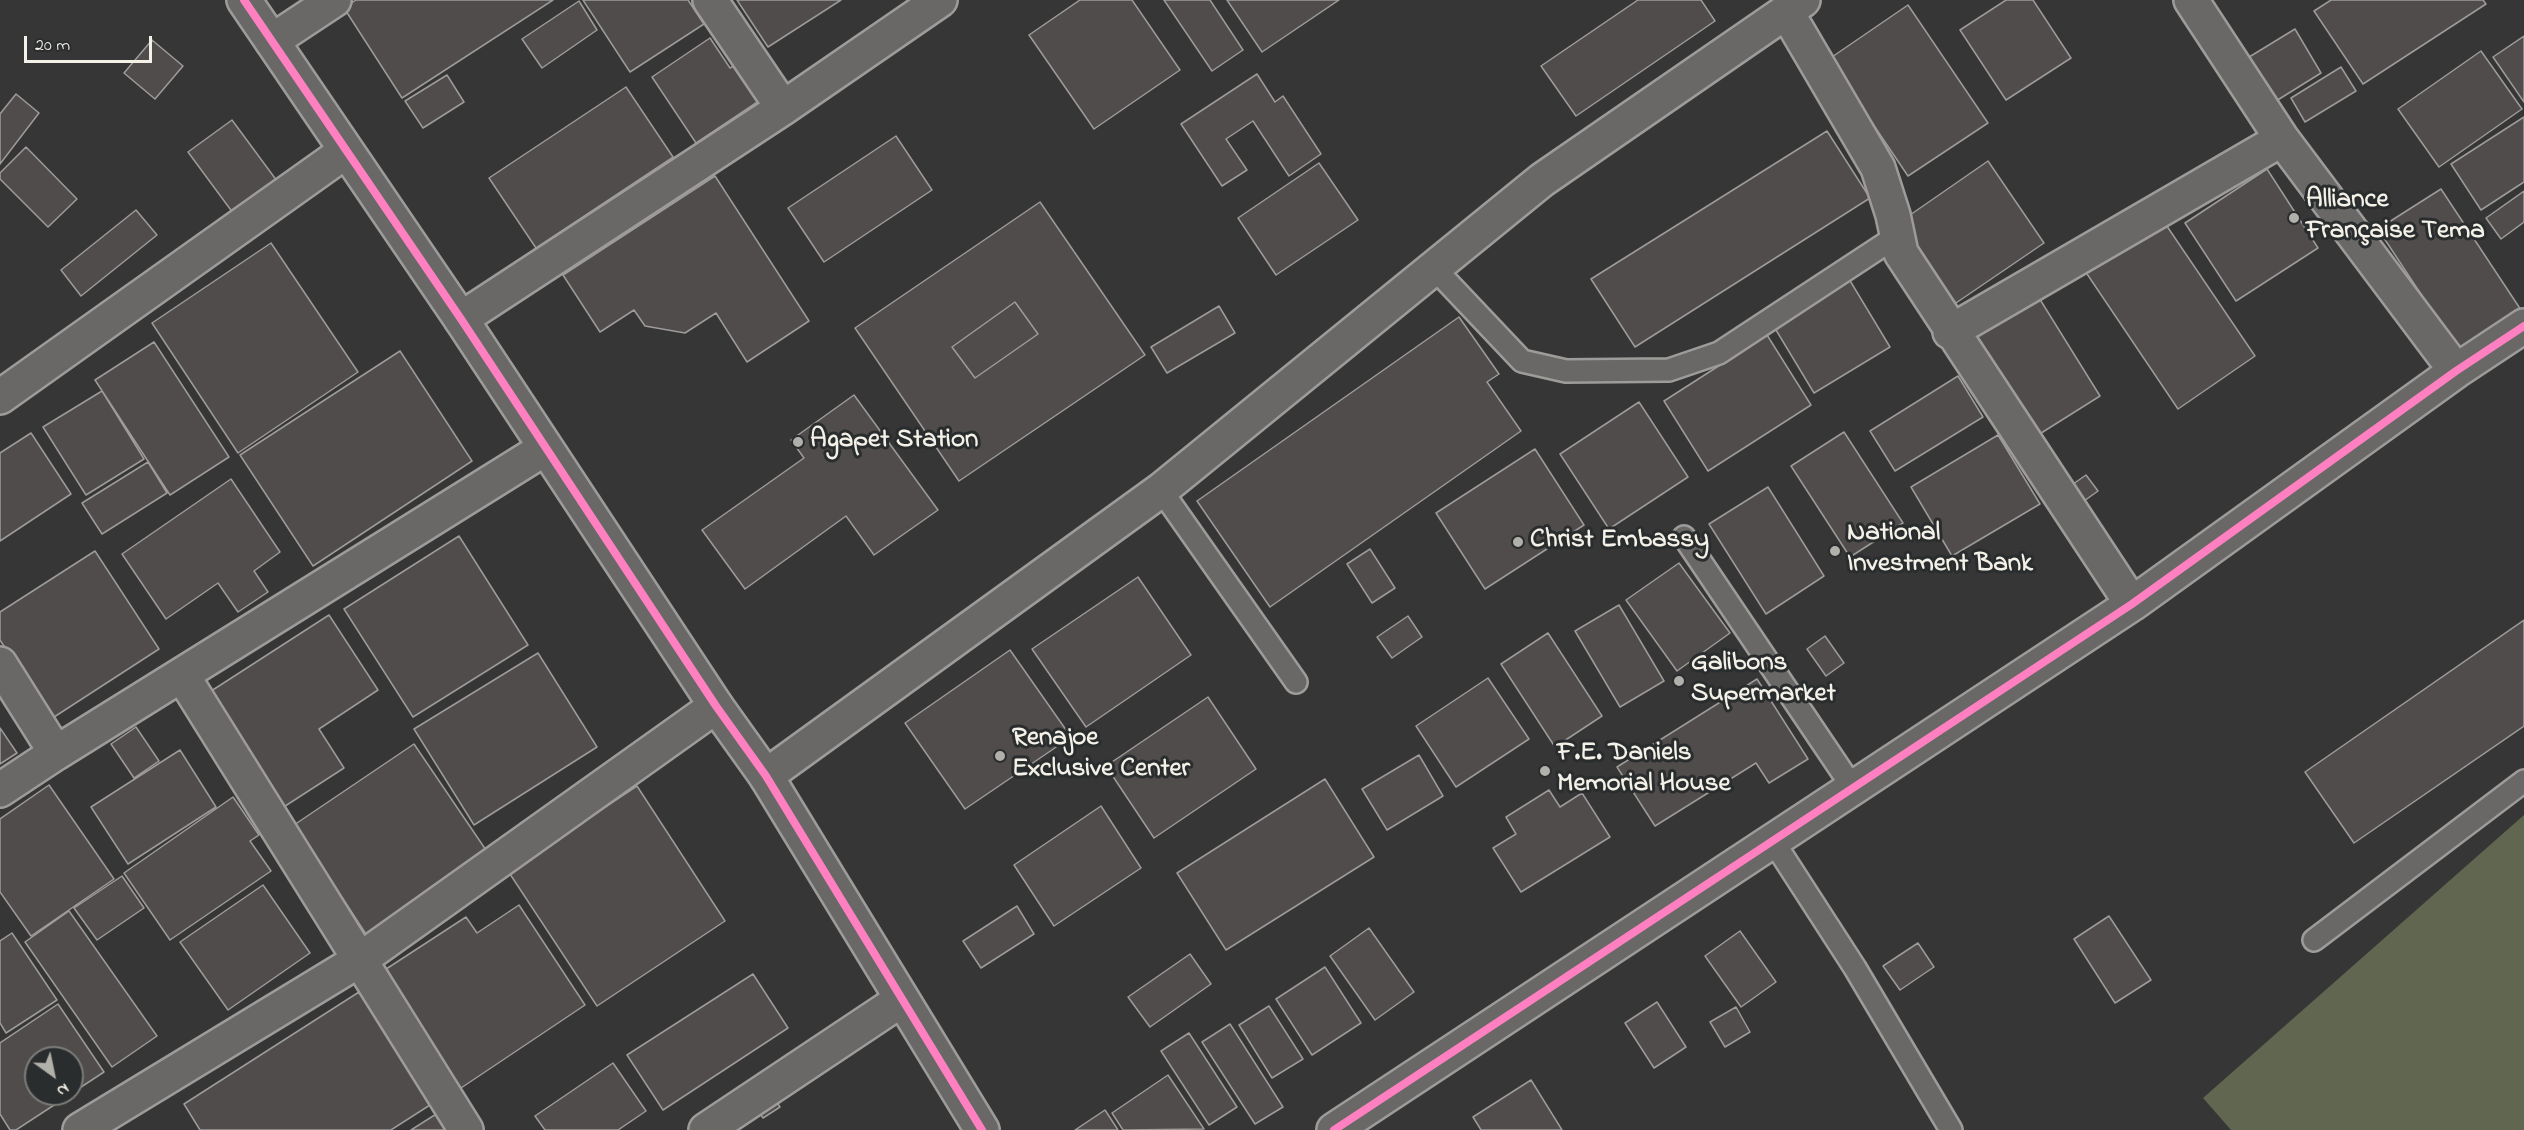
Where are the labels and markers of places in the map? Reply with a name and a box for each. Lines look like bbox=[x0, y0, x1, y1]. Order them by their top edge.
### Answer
place label: Alliance Française Tema bbox=[2306, 186, 2485, 249]
marker: Alliance Française Tema bbox=[2287, 211, 2301, 225]
place label: Agapet Station bbox=[810, 426, 978, 458]
marker: Agapet Station bbox=[791, 435, 805, 449]
place label: National Investment Bank bbox=[1847, 519, 2033, 582]
place label: Christ Embassy bbox=[1530, 526, 1709, 558]
marker: Christ Embassy bbox=[1511, 535, 1525, 549]
marker: National Investment Bank bbox=[1828, 544, 1842, 558]
place label: Galibons Supermarket bbox=[1691, 649, 1836, 712]
marker: Galibons Supermarket bbox=[1672, 674, 1686, 688]
place label: Renajoe Exclusive Center bbox=[1012, 724, 1190, 787]
place label: F.E. Daniels Memorial House bbox=[1557, 739, 1731, 802]
marker: Renajoe Exclusive Center bbox=[993, 749, 1007, 763]
marker: F.E. Daniels Memorial House bbox=[1538, 764, 1552, 778]

